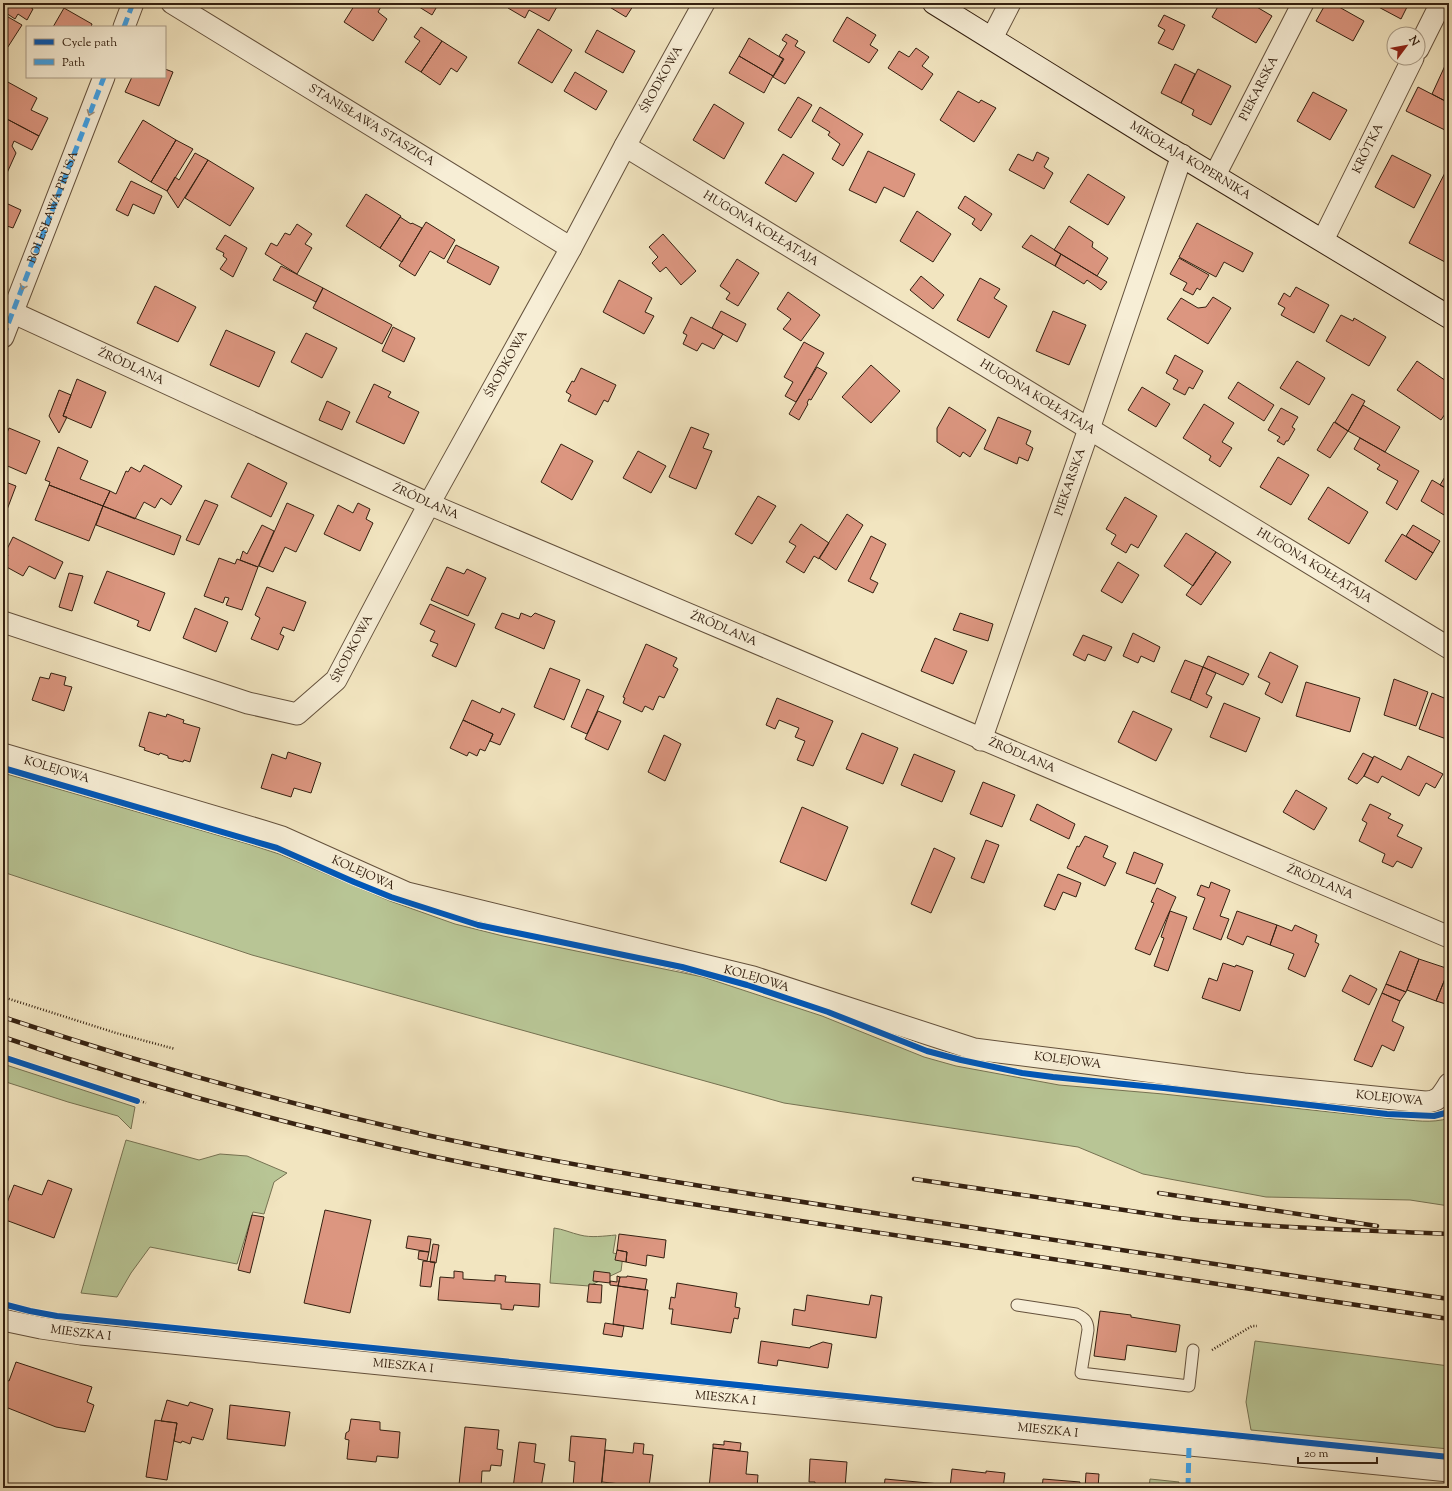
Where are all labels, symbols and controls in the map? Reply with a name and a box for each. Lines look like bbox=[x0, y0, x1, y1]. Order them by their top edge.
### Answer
legend bbox=[26, 26, 166, 78]
north arrow bbox=[1386, 26, 1426, 66]
text: N bbox=[1404, 32, 1423, 49]
text: Cycle path bbox=[62, 34, 117, 52]
street label: ŚRODKOWA bbox=[636, 42, 688, 117]
street label: PIEKARSKA bbox=[1235, 53, 1283, 124]
text: Path bbox=[62, 54, 85, 72]
street label: STANISŁAWA STASZICA bbox=[305, 80, 438, 171]
one-way arrow bbox=[87, 110, 95, 117]
street label: MIKOŁAJA KOPERNIKA bbox=[1126, 117, 1255, 205]
street label: KRÓTKA bbox=[1348, 120, 1388, 177]
street label: BOLESŁAWA PRUSA bbox=[23, 148, 84, 267]
street label: HUGONA KOŁŁĄTAJA bbox=[699, 187, 822, 271]
one-way arrow bbox=[20, 283, 28, 290]
street label: ŚRODKOWA bbox=[481, 327, 533, 401]
street label: ŹRÓDLANA bbox=[95, 344, 167, 390]
street label: HUGONA KOŁŁĄTAJA bbox=[976, 355, 1099, 440]
street label: PIEKARSKA bbox=[1050, 446, 1091, 518]
street label: ŹRÓDLANA bbox=[389, 479, 462, 525]
street label: HUGONA KOŁŁĄTAJA bbox=[1253, 524, 1376, 608]
street label: ŹRÓDLANA bbox=[687, 607, 760, 651]
street label: ŚRODKOWA bbox=[327, 612, 378, 686]
street label: ŹRÓDLANA bbox=[986, 734, 1058, 778]
street label: KOLEJOWA bbox=[22, 752, 92, 788]
street label: KOLEJOWA bbox=[329, 851, 398, 896]
street label: ŹRÓDLANA bbox=[1284, 860, 1357, 905]
street label: KOLEJOWA bbox=[722, 961, 792, 997]
street label: KOLEJOWA bbox=[1033, 1048, 1103, 1074]
street label: KOLEJOWA bbox=[1355, 1086, 1424, 1111]
street label: MIESZKA I bbox=[49, 1321, 112, 1346]
street label: MIESZKA I bbox=[372, 1354, 434, 1378]
street label: MIESZKA I bbox=[694, 1387, 757, 1411]
street label: MIESZKA I bbox=[1017, 1419, 1079, 1443]
scale bar bbox=[1298, 1439, 1377, 1465]
text: 20 m bbox=[1304, 1445, 1329, 1463]

